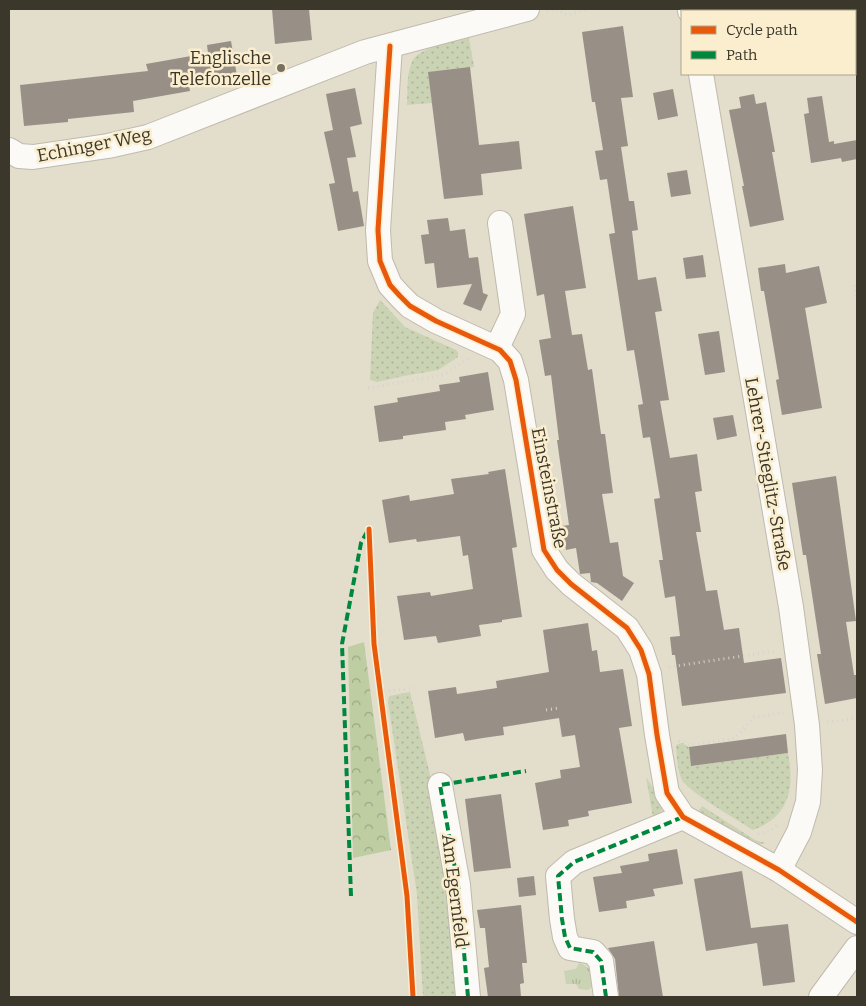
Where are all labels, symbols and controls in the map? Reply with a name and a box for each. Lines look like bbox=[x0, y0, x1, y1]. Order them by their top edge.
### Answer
legend bbox=[681, 10, 856, 75]
text: Cycle path bbox=[726, 21, 798, 39]
text: Path bbox=[726, 46, 758, 64]
place label: Englische Telefonzelle bbox=[170, 47, 271, 90]
marker: Englische Telefonzelle bbox=[275, 62, 287, 74]
street label: Echinger Weg bbox=[35, 123, 153, 167]
street label: Lehrer-Stieglitz-Straße bbox=[740, 376, 796, 572]
street label: Einsteinstraße bbox=[526, 426, 572, 550]
street label: Am Egernfeld bbox=[437, 833, 473, 950]

